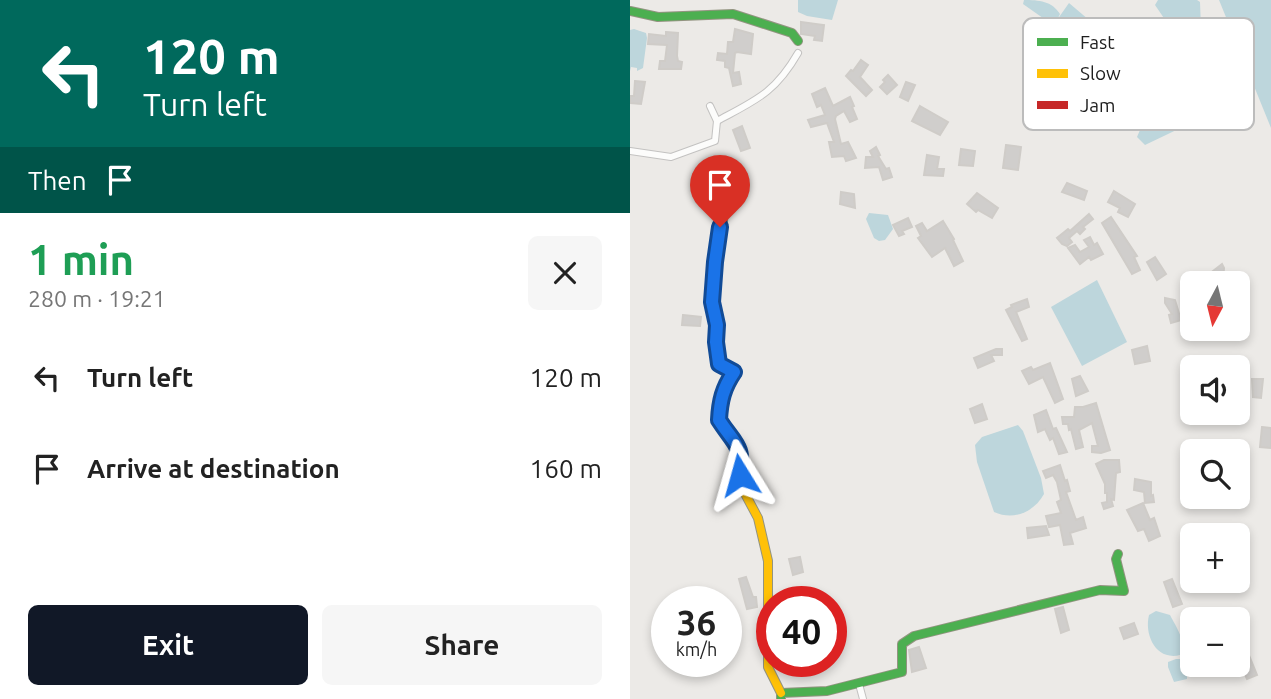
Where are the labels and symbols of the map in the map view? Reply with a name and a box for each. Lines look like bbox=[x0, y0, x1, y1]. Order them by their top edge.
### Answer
legend bbox=[1023, 18, 1254, 130]
text: Fast bbox=[1080, 31, 1115, 53]
text: Slow bbox=[1080, 62, 1121, 84]
text: Jam bbox=[1080, 94, 1116, 116]
pin bbox=[690, 155, 750, 227]
north arrow bbox=[1180, 271, 1250, 341]
position arrow bbox=[703, 438, 777, 512]
speed limit sign: 40 bbox=[756, 586, 847, 677]

